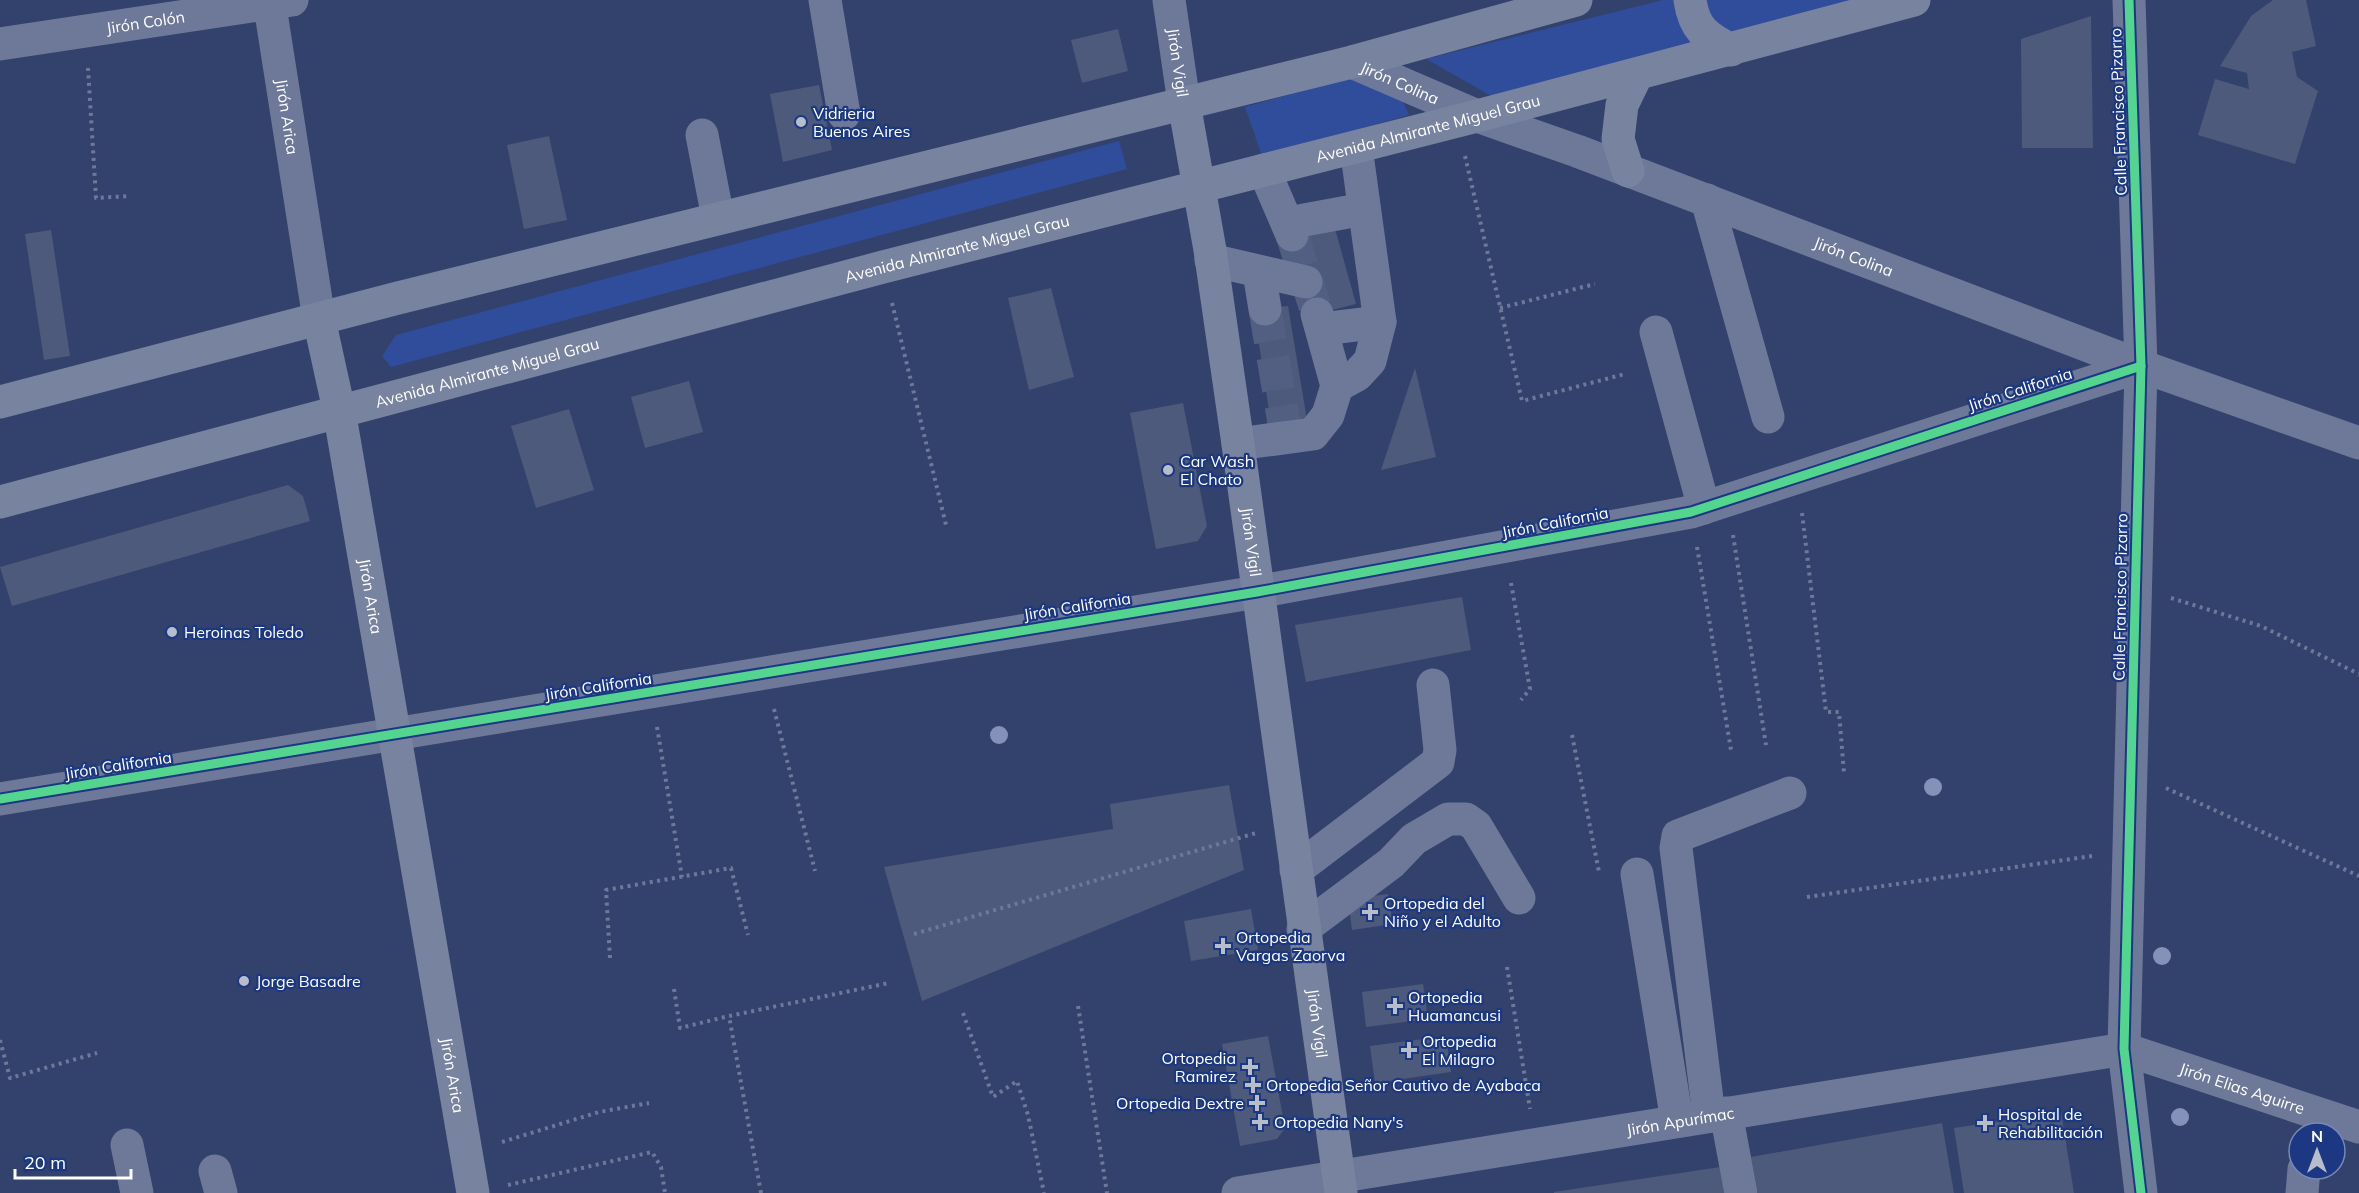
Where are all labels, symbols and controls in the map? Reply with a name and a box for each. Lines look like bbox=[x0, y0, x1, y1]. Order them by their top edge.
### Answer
street label: Jirón Colón bbox=[105, 6, 186, 38]
street label: Jirón Vigil bbox=[1163, 26, 1193, 98]
street label: Calle Francisco Pizarro bbox=[2105, 28, 2131, 196]
street label: Jirón Colina bbox=[1357, 57, 1442, 108]
street label: Jirón Arica bbox=[271, 77, 303, 156]
street label: Avenida Almirante Miguel Grau bbox=[1313, 90, 1542, 167]
place label: Vidrieria Buenos Aires bbox=[813, 103, 910, 141]
marker: Vidrieria Buenos Aires bbox=[794, 115, 808, 129]
street label: Avenida Almirante Miguel Grau bbox=[842, 210, 1071, 287]
street label: Jirón Colina bbox=[1811, 232, 1896, 281]
street label: Avenida Almirante Miguel Grau bbox=[373, 333, 601, 412]
street label: Jirón California bbox=[1965, 363, 2075, 415]
place label: Car Wash El Chato bbox=[1180, 451, 1254, 489]
marker: Car Wash El Chato bbox=[1161, 463, 1175, 477]
street label: Jirón California bbox=[1500, 502, 1610, 542]
street label: Jirón Vigil bbox=[1237, 506, 1266, 578]
street label: Calle Francisco Pizarro bbox=[2109, 513, 2131, 681]
street label: Jirón Arica bbox=[355, 557, 387, 635]
street label: Jirón California bbox=[1022, 588, 1132, 624]
place label: Heroinas Toledo bbox=[184, 622, 304, 642]
marker: Heroinas Toledo bbox=[165, 625, 179, 639]
street label: Jirón California bbox=[543, 668, 653, 704]
street label: Jirón California bbox=[63, 747, 173, 783]
place label: Ortopedia del Niño y el Adulto bbox=[1384, 893, 1501, 931]
marker: Ortopedia del Niño y el Adulto bbox=[1361, 903, 1379, 921]
place label: Ortopedia Vargas Zaorva bbox=[1236, 927, 1345, 965]
marker: Ortopedia Vargas Zaorva bbox=[1214, 937, 1232, 955]
place label: Jorge Basadre bbox=[256, 971, 361, 991]
marker: Jorge Basadre bbox=[237, 974, 251, 988]
street label: Jirón Vigil bbox=[1303, 987, 1332, 1059]
place label: Ortopedia Huamancusi bbox=[1408, 987, 1501, 1025]
marker: Ortopedia Huamancusi bbox=[1386, 997, 1404, 1015]
place label: Ortopedia El Milagro bbox=[1422, 1031, 1497, 1069]
street label: Jirón Arica bbox=[437, 1036, 469, 1114]
marker: Ortopedia El Milagro bbox=[1400, 1041, 1418, 1059]
place label: Ortopedia Ramirez bbox=[1161, 1048, 1236, 1086]
marker: Ortopedia Ramirez bbox=[1241, 1058, 1259, 1076]
street label: Jirón Elias Aguirre bbox=[2177, 1058, 2307, 1118]
place label: Ortopedia Señor Cautivo de Ayabaca bbox=[1266, 1075, 1541, 1095]
marker: Ortopedia Señor Cautivo de Ayabaca bbox=[1244, 1076, 1262, 1094]
place label: Ortopedia Dextre bbox=[1116, 1093, 1244, 1113]
marker: Ortopedia Dextre bbox=[1248, 1094, 1266, 1112]
street label: Jirón Apurímac bbox=[1625, 1102, 1736, 1140]
place label: Hospital de Rehabilitación bbox=[1998, 1104, 2103, 1142]
place label: Ortopedia Nany's bbox=[1274, 1112, 1404, 1132]
marker: Ortopedia Nany's bbox=[1251, 1113, 1269, 1131]
marker: Hospital de Rehabilitación bbox=[1976, 1114, 1994, 1132]
north arrow bbox=[2287, 1121, 2347, 1181]
text: N bbox=[2311, 1126, 2323, 1146]
scale bar bbox=[15, 1142, 130, 1180]
text: 20 m bbox=[24, 1151, 66, 1174]

